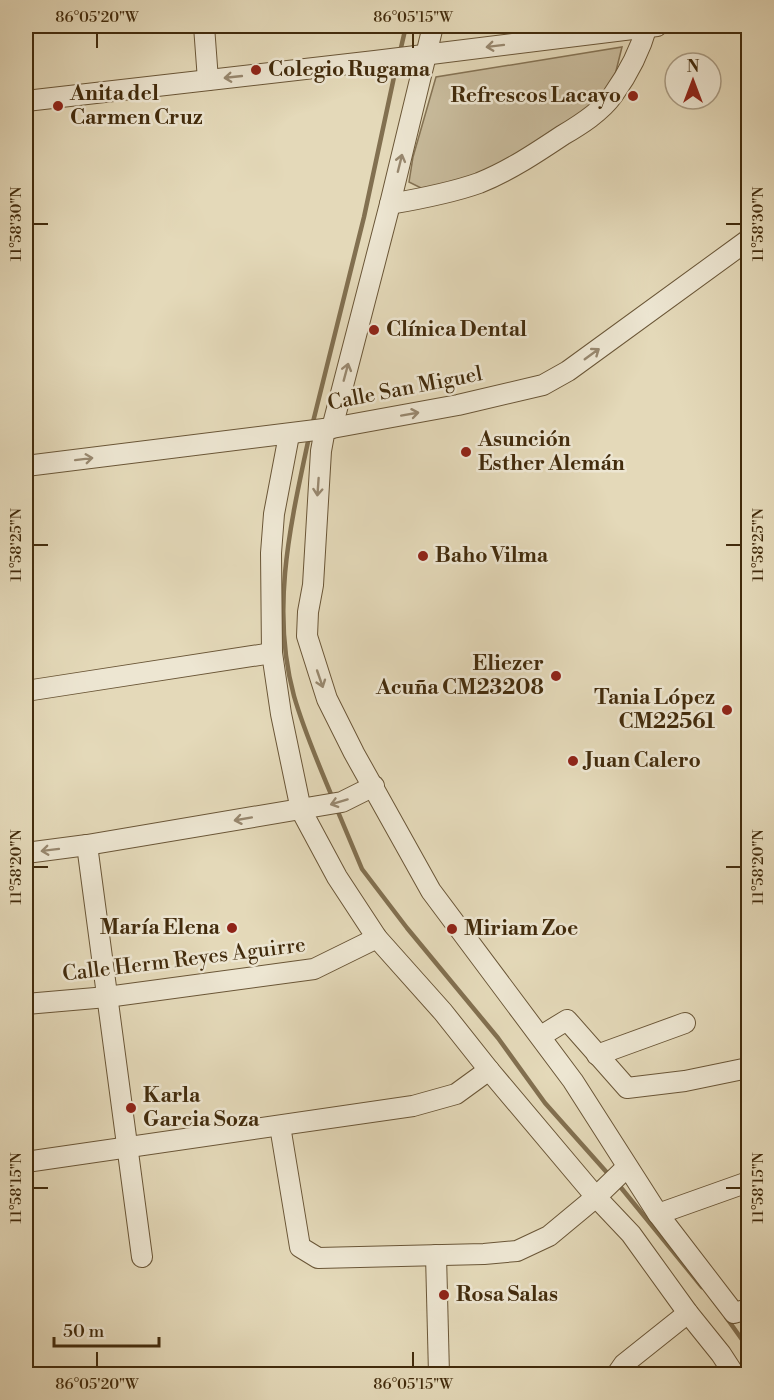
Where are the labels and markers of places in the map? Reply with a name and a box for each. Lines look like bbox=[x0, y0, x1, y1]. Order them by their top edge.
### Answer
place label: Colegio Rugama bbox=[268, 57, 431, 83]
marker: Colegio Rugama bbox=[249, 63, 263, 77]
place label: Anita del Carmen Cruz bbox=[69, 81, 203, 131]
place label: Refrescos Lacayo bbox=[450, 83, 621, 109]
marker: Refrescos Lacayo bbox=[626, 89, 640, 103]
marker: Anita del Carmen Cruz bbox=[51, 99, 65, 113]
place label: Clínica Dental bbox=[386, 317, 527, 343]
marker: Clínica Dental bbox=[367, 323, 381, 337]
place label: Asunción Esther Alemán bbox=[477, 427, 625, 477]
marker: Asunción Esther Alemán bbox=[459, 445, 473, 459]
place label: Baho Vilma bbox=[435, 543, 549, 569]
marker: Baho Vilma bbox=[416, 549, 430, 563]
place label: Eliezer Acuña CM23208 bbox=[375, 651, 544, 701]
marker: Eliezer Acuña CM23208 bbox=[549, 669, 563, 683]
place label: Tania López CM22561 bbox=[594, 685, 715, 735]
marker: Tania López CM22561 bbox=[720, 703, 734, 717]
place label: Juan Calero bbox=[582, 748, 701, 774]
marker: Juan Calero bbox=[566, 754, 580, 768]
place label: María Elena bbox=[100, 915, 221, 941]
place label: Miriam Zoe bbox=[464, 916, 578, 942]
marker: María Elena bbox=[225, 921, 239, 935]
marker: Miriam Zoe bbox=[445, 922, 459, 936]
place label: Karla Garcia Soza bbox=[143, 1083, 260, 1133]
marker: Karla Garcia Soza bbox=[124, 1101, 138, 1115]
place label: Rosa Salas bbox=[456, 1282, 558, 1308]
marker: Rosa Salas bbox=[437, 1288, 451, 1302]

